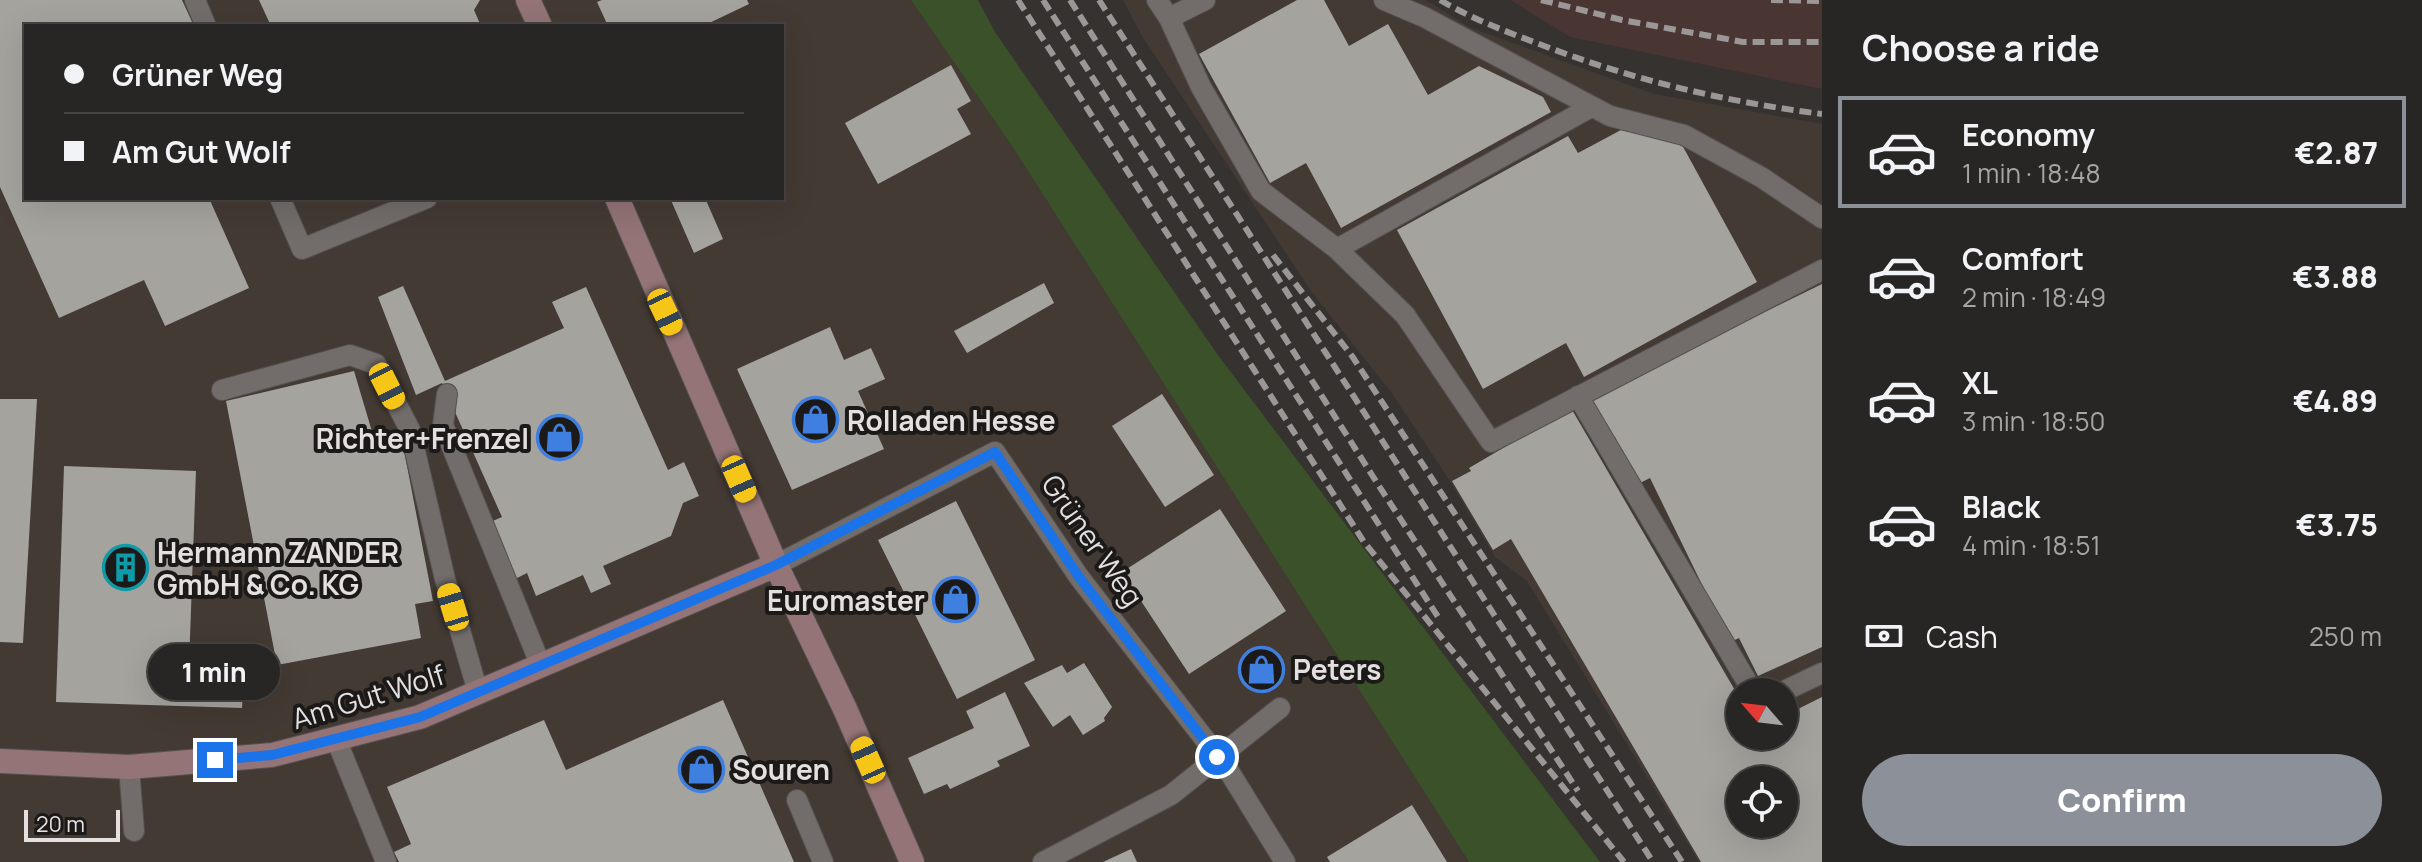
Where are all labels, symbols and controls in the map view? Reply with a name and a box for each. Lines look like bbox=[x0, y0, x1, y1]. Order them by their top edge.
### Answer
text: Choose a ride bbox=[1862, 23, 2100, 72]
text: Grüner Weg bbox=[112, 54, 283, 95]
text: Economy bbox=[1962, 114, 2095, 155]
icon: car bbox=[1866, 116, 1938, 188]
text: Am Gut Wolf bbox=[112, 131, 291, 172]
text: €2.87 bbox=[2294, 132, 2378, 173]
text: 1 min · 18:48 bbox=[1962, 155, 2101, 191]
text: Comfort bbox=[1962, 238, 2084, 279]
icon: car bbox=[1866, 240, 1938, 312]
text: €3.88 bbox=[2292, 256, 2378, 297]
text: 2 min · 18:49 bbox=[1962, 279, 2106, 315]
car bbox=[644, 285, 686, 339]
car bbox=[365, 359, 409, 413]
text: XL bbox=[1962, 362, 1998, 403]
icon: car bbox=[1866, 364, 1938, 436]
text: €4.89 bbox=[2293, 380, 2378, 421]
shop icon: Rolladen Hesse bbox=[792, 396, 840, 444]
place label: Rolladen Hesse bbox=[847, 401, 1056, 439]
text: 3 min · 18:50 bbox=[1962, 403, 2105, 439]
shop icon: Richter+Frenzel bbox=[536, 414, 584, 462]
place label: Richter+Frenzel bbox=[316, 419, 529, 457]
car bbox=[718, 452, 760, 506]
street label: Grüner Weg bbox=[1034, 467, 1152, 613]
text: Black bbox=[1962, 486, 2040, 527]
icon: car bbox=[1866, 488, 1938, 560]
text: €3.75 bbox=[2296, 504, 2378, 545]
text: 4 min · 18:51 bbox=[1962, 527, 2101, 563]
place label: Hermann ZANDER GmbH & Co. KG bbox=[157, 533, 399, 603]
building icon: Hermann ZANDER GmbH & Co. KG bbox=[102, 544, 150, 592]
shop icon: Euromaster bbox=[932, 576, 980, 624]
car bbox=[435, 581, 471, 633]
place label: Euromaster bbox=[767, 581, 925, 619]
icon: cash bbox=[1862, 614, 1906, 658]
text: Cash bbox=[1926, 616, 1998, 657]
text: 250 m bbox=[2309, 618, 2382, 654]
callout: 1 min bbox=[149, 644, 281, 700]
shop icon: Peters bbox=[1238, 645, 1286, 693]
place label: Peters bbox=[1293, 650, 1381, 688]
text: 1 min bbox=[181, 654, 247, 690]
street label: Am Gut Wolf bbox=[287, 655, 449, 737]
north arrow bbox=[1726, 678, 1798, 750]
map controls bbox=[1726, 678, 1798, 838]
car bbox=[847, 733, 889, 787]
route start bbox=[1199, 739, 1235, 775]
route end bbox=[197, 742, 233, 778]
shop icon: Souren bbox=[677, 745, 725, 793]
place label: Souren bbox=[732, 750, 830, 788]
button: Confirm bbox=[1862, 754, 2382, 846]
button: locate bbox=[1726, 766, 1798, 838]
scale bar bbox=[24, 806, 120, 842]
text: 20 m bbox=[36, 809, 85, 839]

